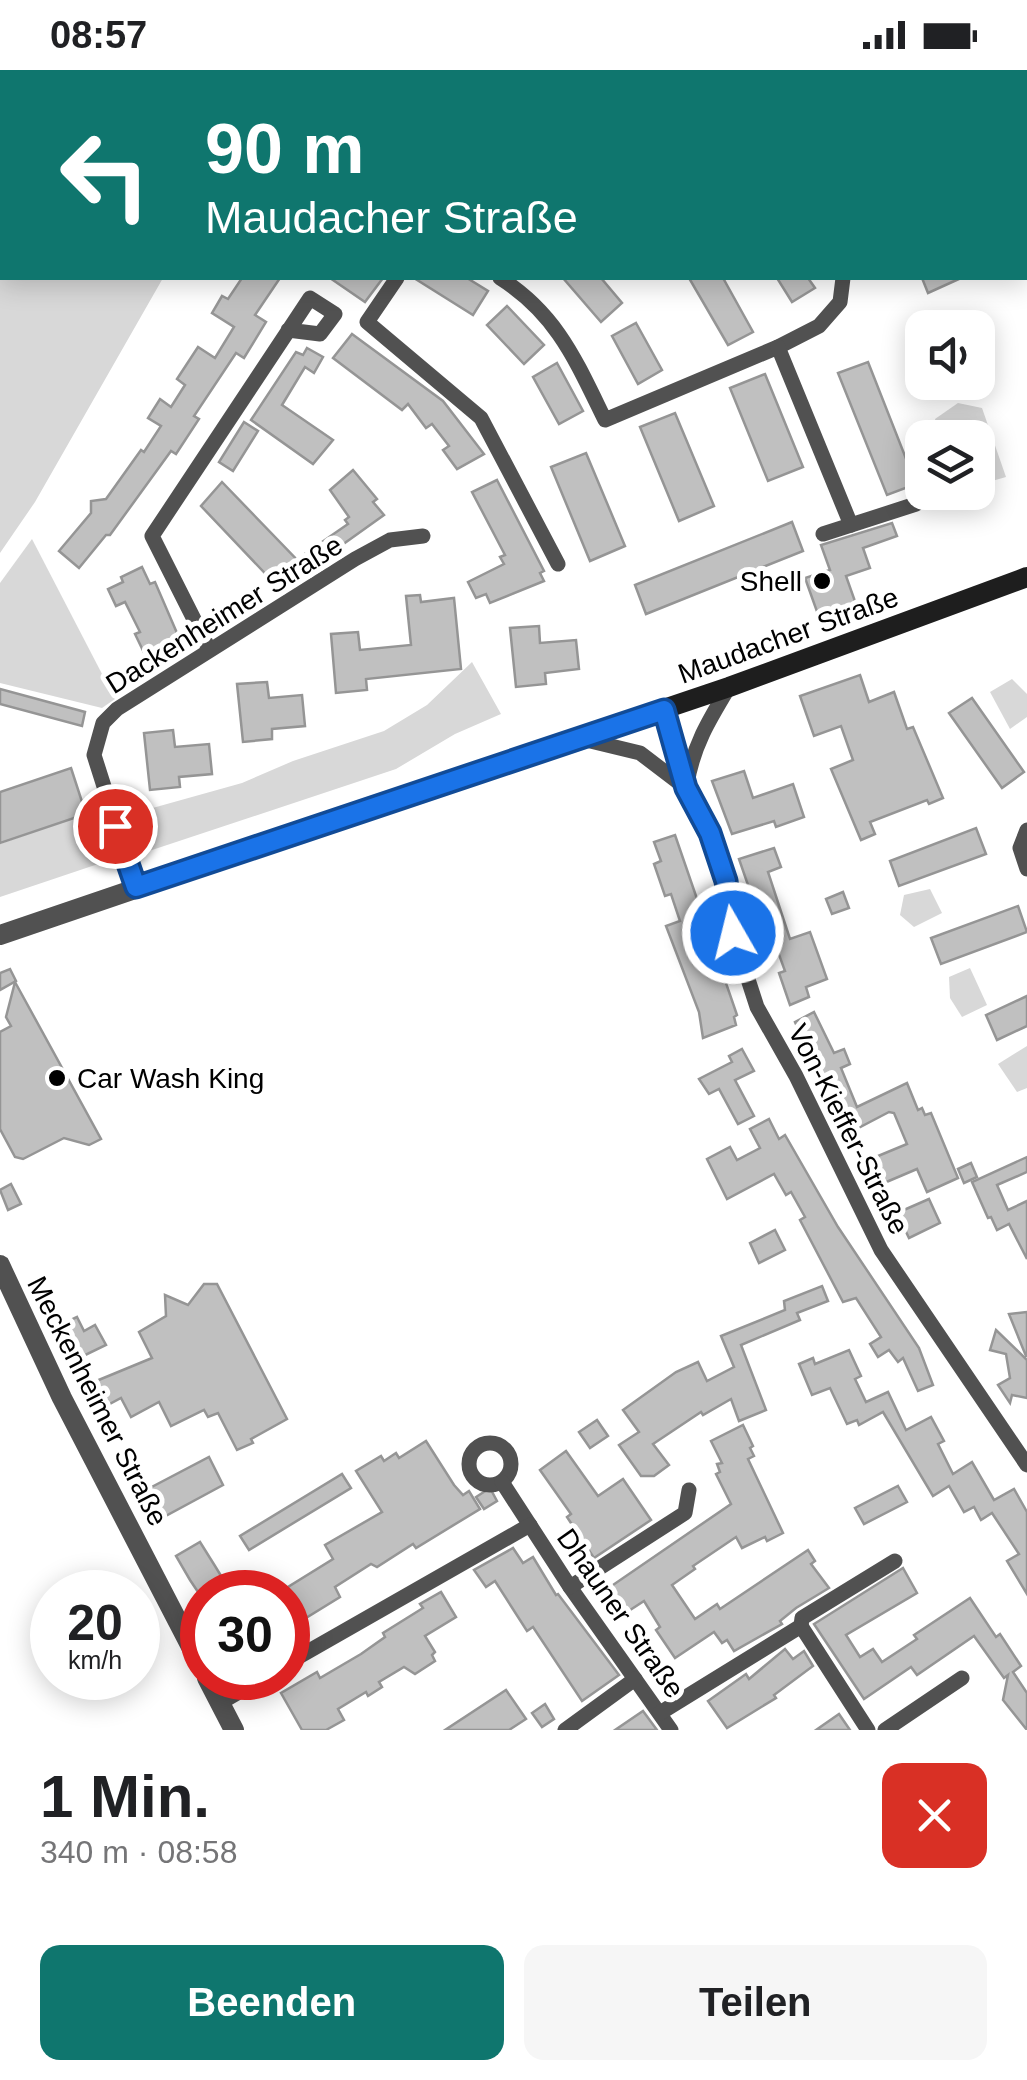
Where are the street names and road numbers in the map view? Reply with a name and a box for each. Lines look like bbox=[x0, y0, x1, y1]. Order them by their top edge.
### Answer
street label: Dackenheimer Straße bbox=[101, 529, 348, 700]
street label: Maudacher Straße bbox=[674, 581, 902, 690]
street label: Von-Kieffer-Straße bbox=[782, 1019, 915, 1239]
street label: Meckenheimer Straße bbox=[21, 1271, 174, 1531]
street label: Dhauner Straße bbox=[551, 1523, 690, 1704]

